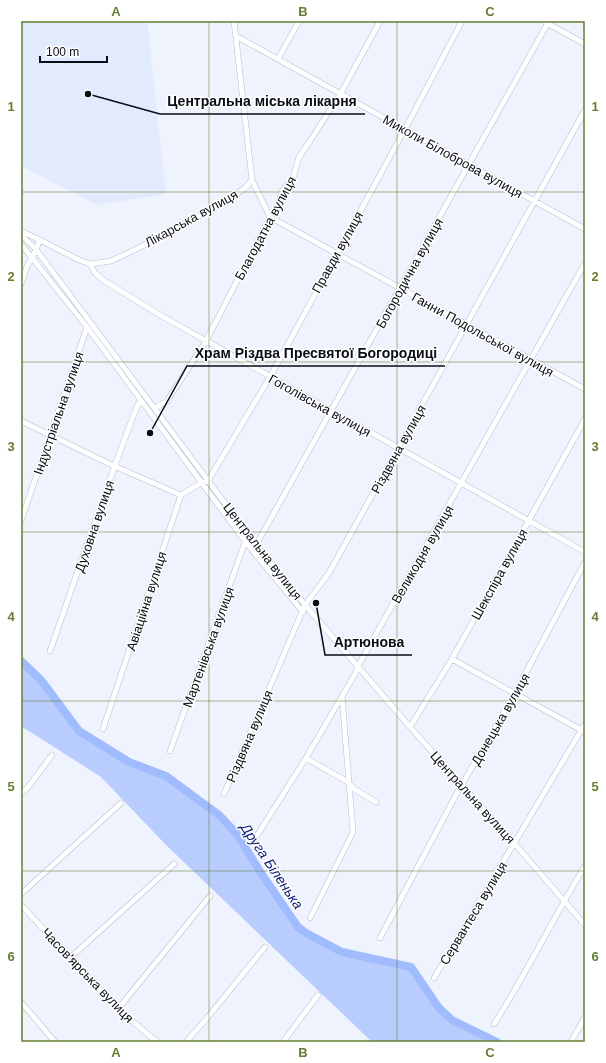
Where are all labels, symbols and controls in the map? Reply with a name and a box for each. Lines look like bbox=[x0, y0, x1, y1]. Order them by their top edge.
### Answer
text: A bbox=[111, 4, 121, 19]
text: B bbox=[298, 4, 308, 19]
text: C bbox=[485, 4, 495, 19]
scale bar bbox=[40, 38, 107, 64]
text: 100 m bbox=[46, 45, 79, 59]
callout: Центральна міська лікарня bbox=[160, 88, 365, 114]
text: Центральна міська лікарня bbox=[167, 93, 357, 109]
text: 1 bbox=[7, 99, 15, 114]
text: 1 bbox=[591, 99, 599, 114]
street label: Миколи Білоброва вулиця bbox=[380, 112, 525, 201]
street label: Благодатна вулиця bbox=[232, 174, 299, 283]
street label: Лікарська вулиця bbox=[142, 187, 240, 250]
street label: Правди вулиця bbox=[309, 209, 366, 296]
street label: Богородична вулиця bbox=[373, 216, 446, 331]
text: 2 bbox=[7, 269, 15, 284]
text: 2 bbox=[591, 269, 599, 284]
street label: Ганни Подольської вулиця bbox=[409, 289, 556, 380]
callout: Храм Різдва Пресвятої Богородиці bbox=[187, 340, 445, 366]
text: Храм Різдва Пресвятої Богородиці bbox=[195, 345, 437, 361]
street label: Індустріальна вулиця bbox=[30, 350, 87, 477]
street label: Гоголівська вулиця bbox=[266, 371, 373, 440]
street label: Різдвяна вулиця bbox=[368, 402, 429, 496]
text: 3 bbox=[7, 439, 15, 454]
text: 3 bbox=[591, 439, 599, 454]
street label: Духовна вулиця bbox=[72, 478, 117, 574]
street label: Центральна вулиця bbox=[220, 500, 305, 603]
street label: Великодня вулиця bbox=[388, 503, 457, 606]
street label: Шекспіра вулиця bbox=[468, 526, 531, 622]
street label: Авіаційна вулиця bbox=[123, 550, 170, 653]
street label: Мартенівська вулиця bbox=[180, 585, 237, 710]
text: 4 bbox=[7, 609, 15, 624]
text: 4 bbox=[591, 609, 599, 624]
callout: Артюнова bbox=[325, 629, 412, 655]
text: Артюнова bbox=[334, 634, 404, 650]
street label: Донецька вулиця bbox=[468, 671, 533, 768]
street label: Різдвяна вулиця bbox=[223, 688, 276, 785]
street label: Центральна вулиця bbox=[427, 748, 518, 847]
text: 5 bbox=[7, 779, 15, 794]
text: 5 bbox=[591, 779, 599, 794]
water label: Друга Біленька bbox=[236, 818, 307, 912]
street label: Сервантеса вулиця bbox=[437, 859, 510, 968]
street label: Часов'ярська вулиця bbox=[39, 925, 137, 1026]
text: 6 bbox=[7, 949, 15, 964]
text: 6 bbox=[591, 949, 599, 964]
text: A bbox=[111, 1045, 121, 1060]
text: B bbox=[298, 1045, 308, 1060]
text: C bbox=[485, 1045, 495, 1060]

